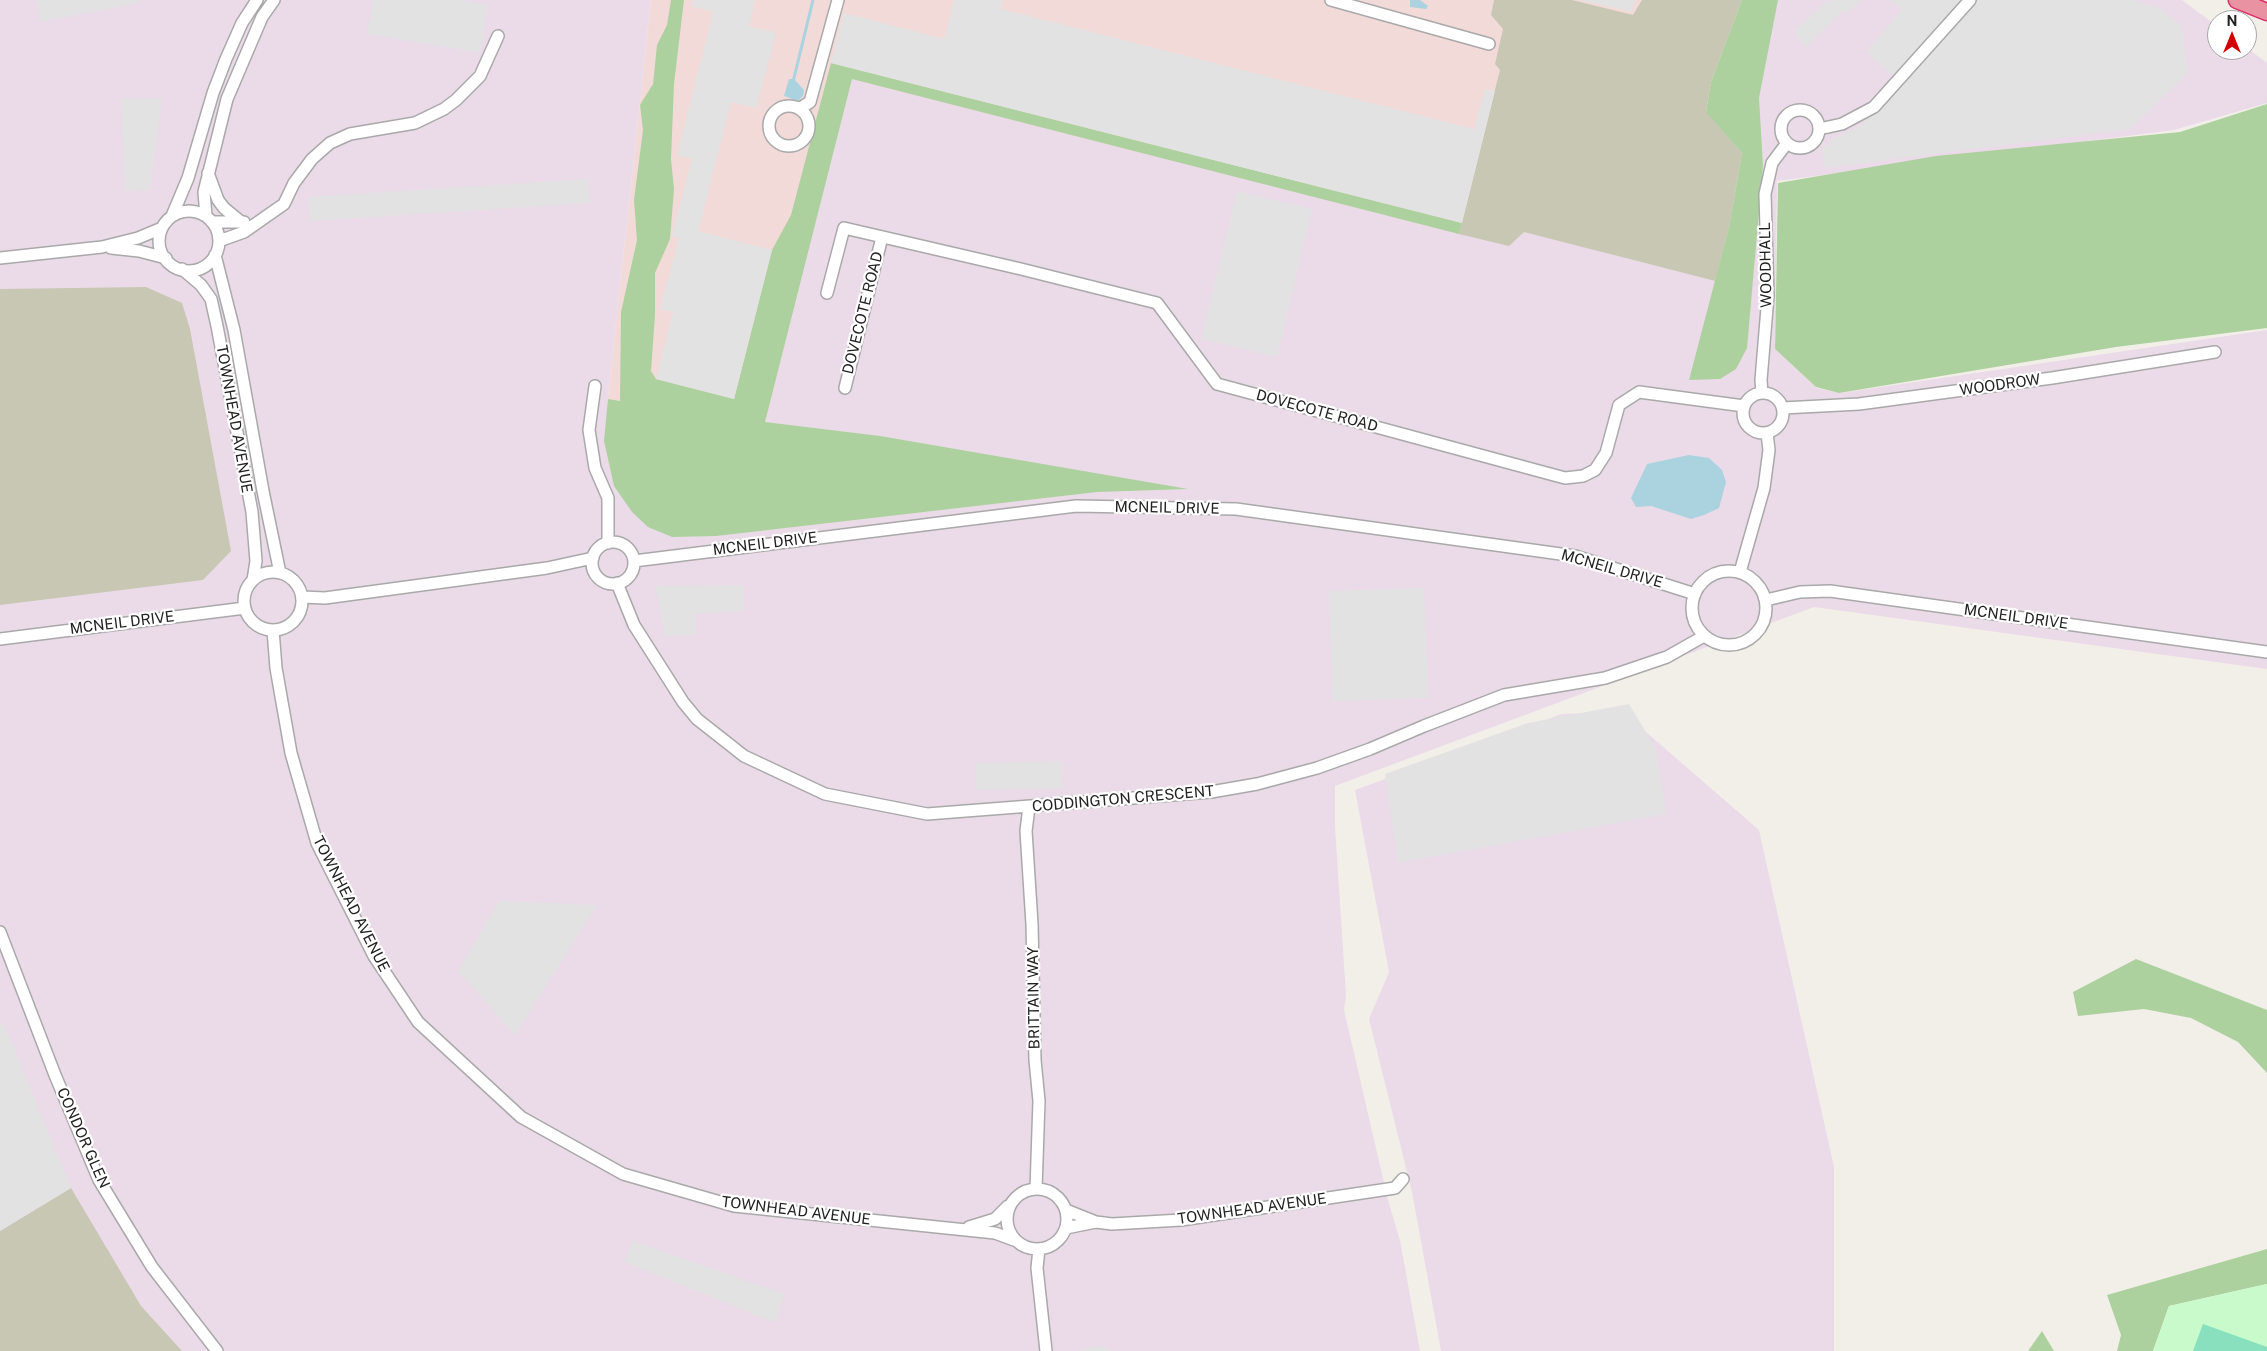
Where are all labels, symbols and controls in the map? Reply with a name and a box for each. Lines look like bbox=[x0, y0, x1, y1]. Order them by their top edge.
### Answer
north arrow bbox=[2207, 10, 2257, 60]
text: N bbox=[2227, 13, 2237, 29]
street label: WOODHALL bbox=[1756, 222, 1776, 308]
street label: DOVECOTE ROAD bbox=[839, 250, 887, 376]
street label: TOWNHEAD AVENUE bbox=[212, 344, 256, 494]
street label: WOODROW bbox=[1958, 370, 2042, 400]
street label: DOVECOTE ROAD bbox=[1254, 386, 1380, 436]
street label: MCNEIL DRIVE bbox=[1114, 498, 1220, 518]
street label: MCNEIL DRIVE bbox=[712, 529, 818, 559]
street label: MCNEIL DRIVE bbox=[1559, 546, 1665, 592]
street label: MCNEIL DRIVE bbox=[1963, 601, 2069, 633]
street label: MCNEIL DRIVE bbox=[69, 608, 175, 638]
street label: CODDINGTON CRESCENT bbox=[1031, 782, 1215, 816]
street label: TOWNHEAD AVENUE bbox=[309, 833, 393, 975]
street label: BRITTAIN WAY bbox=[1024, 947, 1044, 1049]
street label: CONDOR GLEN bbox=[53, 1085, 113, 1191]
street label: TOWNHEAD AVENUE bbox=[1176, 1190, 1328, 1228]
street label: TOWNHEAD AVENUE bbox=[720, 1193, 872, 1229]

